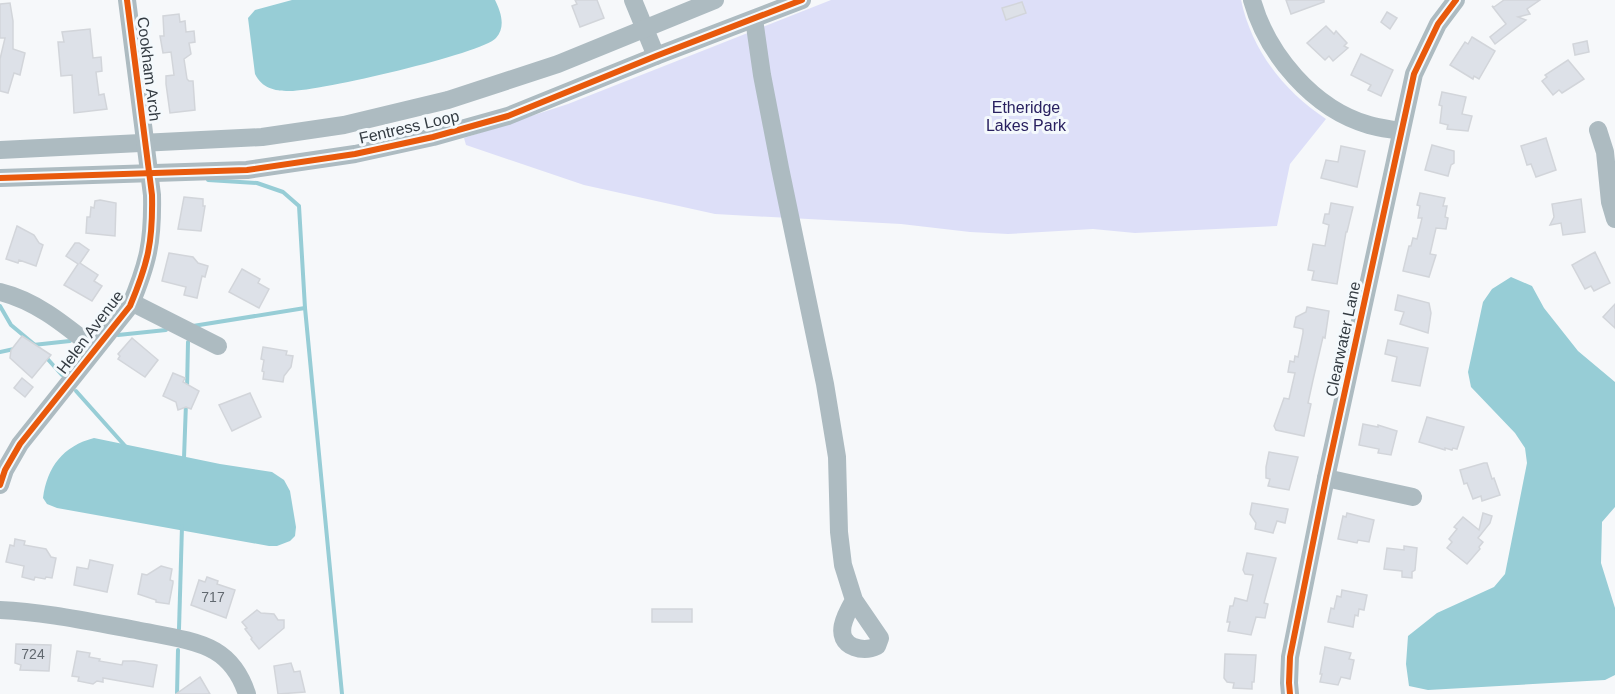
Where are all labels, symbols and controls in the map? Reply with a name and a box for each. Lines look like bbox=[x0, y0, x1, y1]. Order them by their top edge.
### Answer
street label: Cookham Arch bbox=[134, 16, 164, 122]
park label: Etheridge Lakes Park bbox=[986, 99, 1067, 134]
street label: Fentress Loop bbox=[357, 107, 461, 147]
street label: Clearwater Lane bbox=[1322, 280, 1364, 398]
street label: Helen Avenue bbox=[53, 287, 127, 377]
house number: 717 bbox=[201, 589, 225, 605]
house number: 724 bbox=[21, 646, 45, 662]

